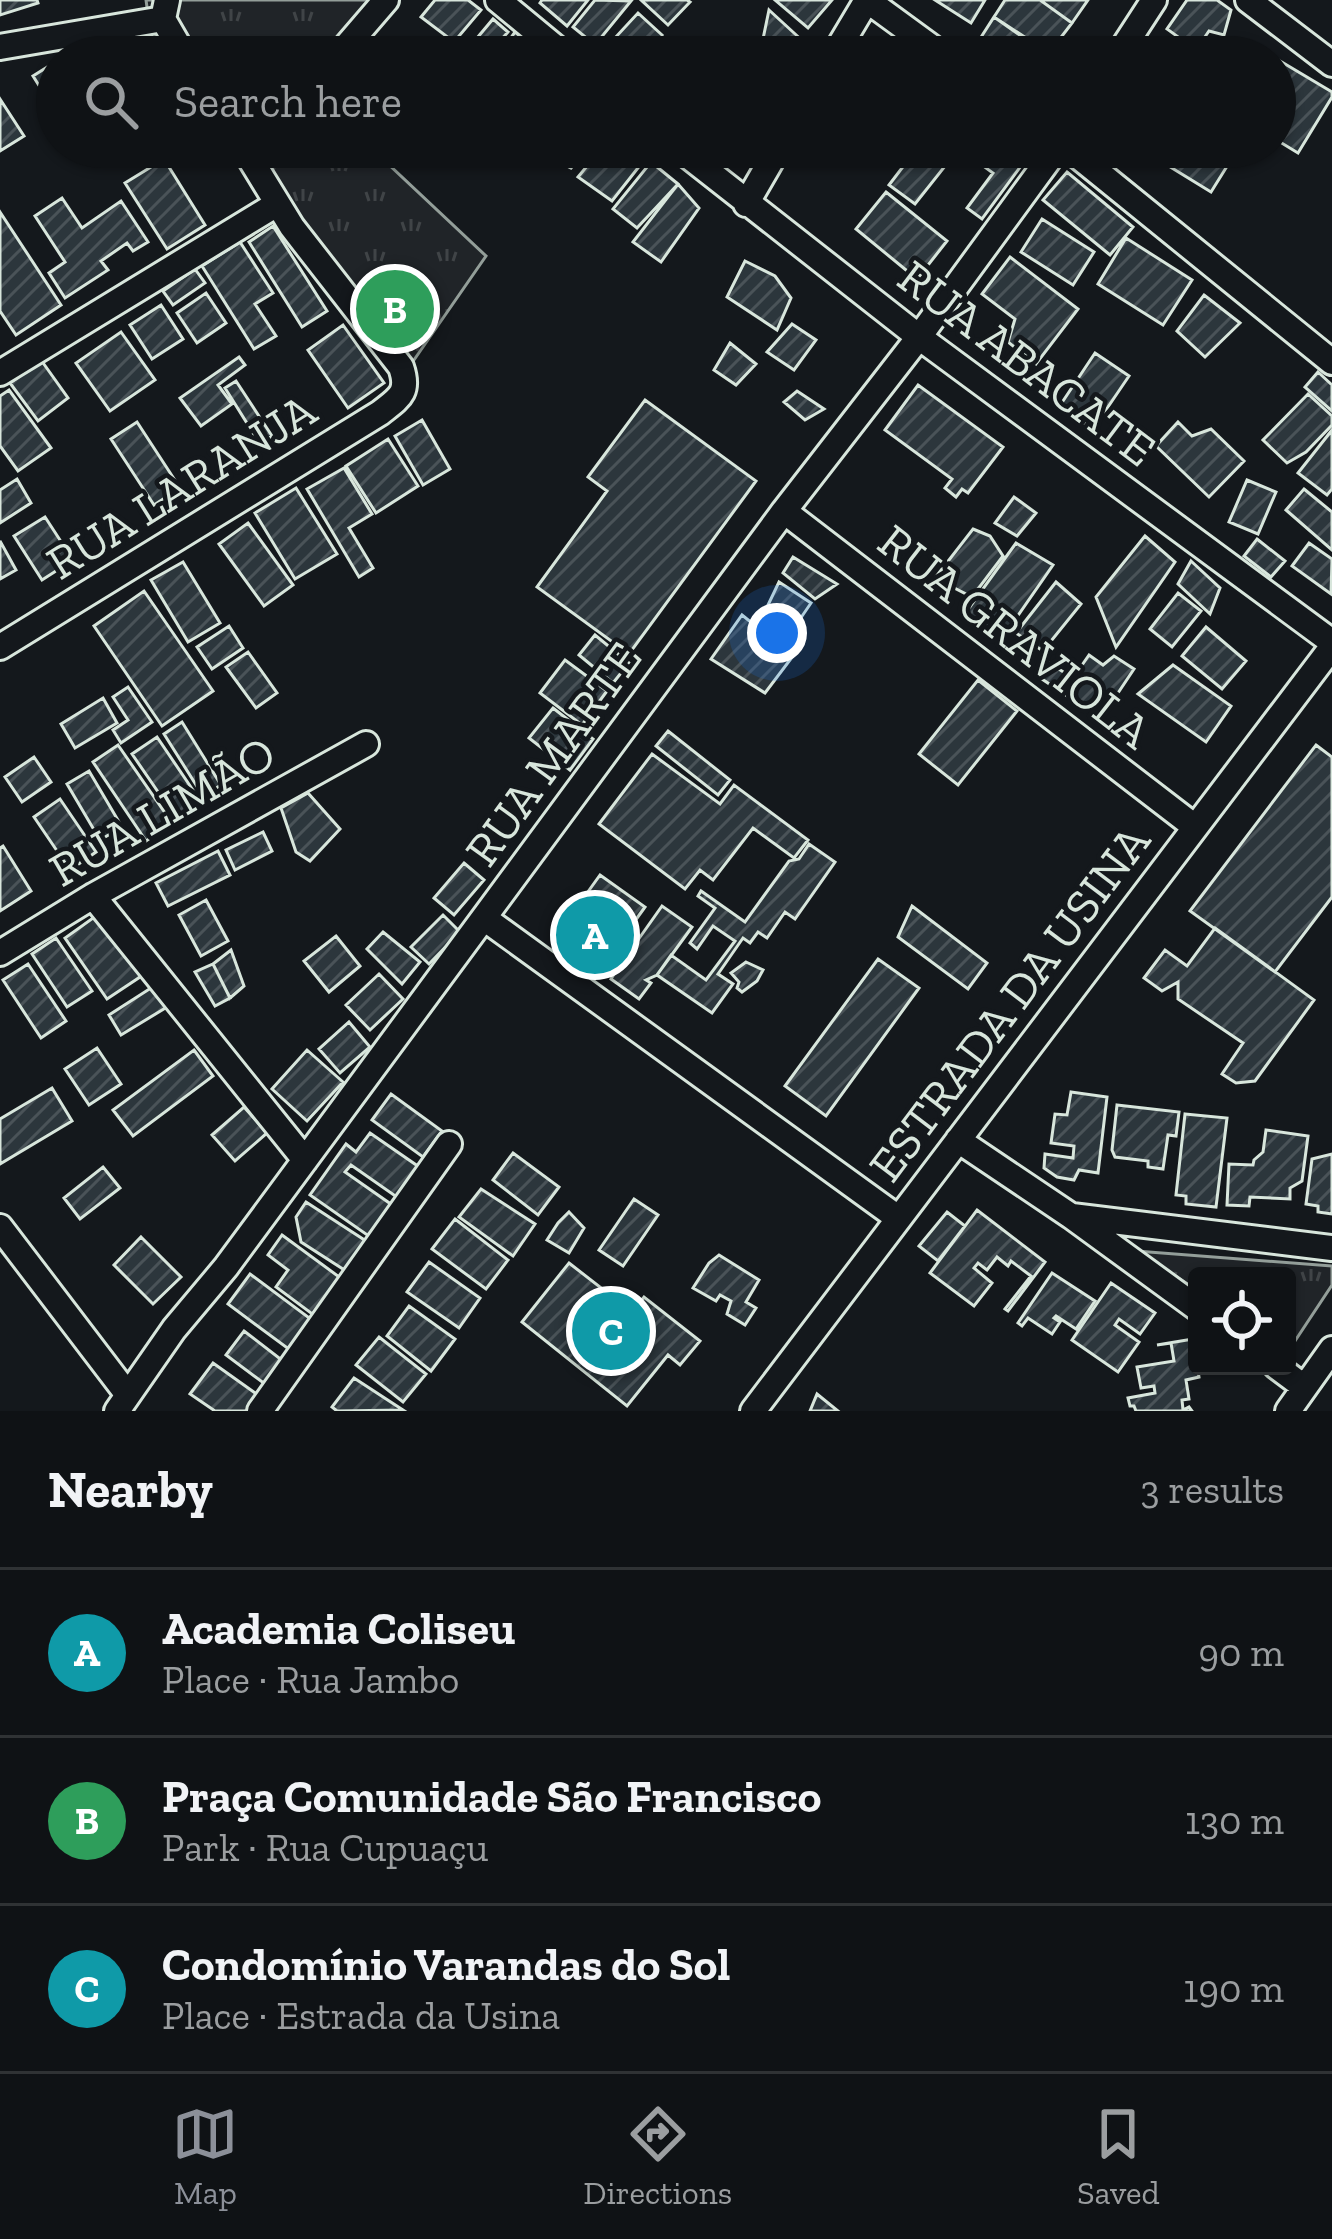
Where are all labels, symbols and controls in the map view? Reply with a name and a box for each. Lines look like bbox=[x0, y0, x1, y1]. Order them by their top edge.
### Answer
search box bbox=[36, 36, 1296, 168]
icon: search bbox=[78, 69, 144, 135]
text: Search here bbox=[174, 75, 402, 129]
street label: RUA ABACATE bbox=[887, 248, 1167, 478]
pin: B bbox=[356, 264, 434, 354]
street label: RUA LARANJA bbox=[36, 380, 327, 591]
street label: RUA GRAVIOLA bbox=[867, 512, 1163, 761]
your location bbox=[747, 603, 807, 663]
street label: RUA MARTE bbox=[453, 631, 653, 877]
street label: RUA LIMÃO bbox=[39, 724, 285, 898]
street label: ESTRADA DA USINA bbox=[857, 813, 1162, 1192]
pin: A bbox=[556, 890, 634, 980]
map controls bbox=[1188, 1267, 1296, 1375]
button: locate bbox=[1188, 1267, 1296, 1375]
pin: C bbox=[572, 1286, 650, 1376]
text: Nearby bbox=[48, 1459, 213, 1520]
text: 3 results bbox=[1140, 1466, 1284, 1513]
text: Academia Coliseu bbox=[162, 1602, 515, 1656]
text: A bbox=[74, 1629, 100, 1676]
text: 90 m bbox=[1198, 1629, 1284, 1676]
text: Place · Rua Jambo bbox=[162, 1656, 459, 1703]
text: Praça Comunidade São Francisco bbox=[162, 1770, 821, 1824]
text: B bbox=[75, 1797, 99, 1844]
text: 130 m bbox=[1185, 1797, 1284, 1844]
text: Park · Rua Cupuaçu bbox=[162, 1824, 488, 1871]
text: Condomínio Varandas do Sol bbox=[162, 1938, 730, 1992]
text: C bbox=[74, 1965, 100, 2012]
text: 190 m bbox=[1183, 1965, 1284, 2012]
text: Place · Estrada da Usina bbox=[162, 1992, 560, 2039]
tab: Map bbox=[172, 2101, 238, 2212]
tab: Directions bbox=[583, 2101, 732, 2212]
tab: Saved bbox=[1077, 2101, 1160, 2212]

